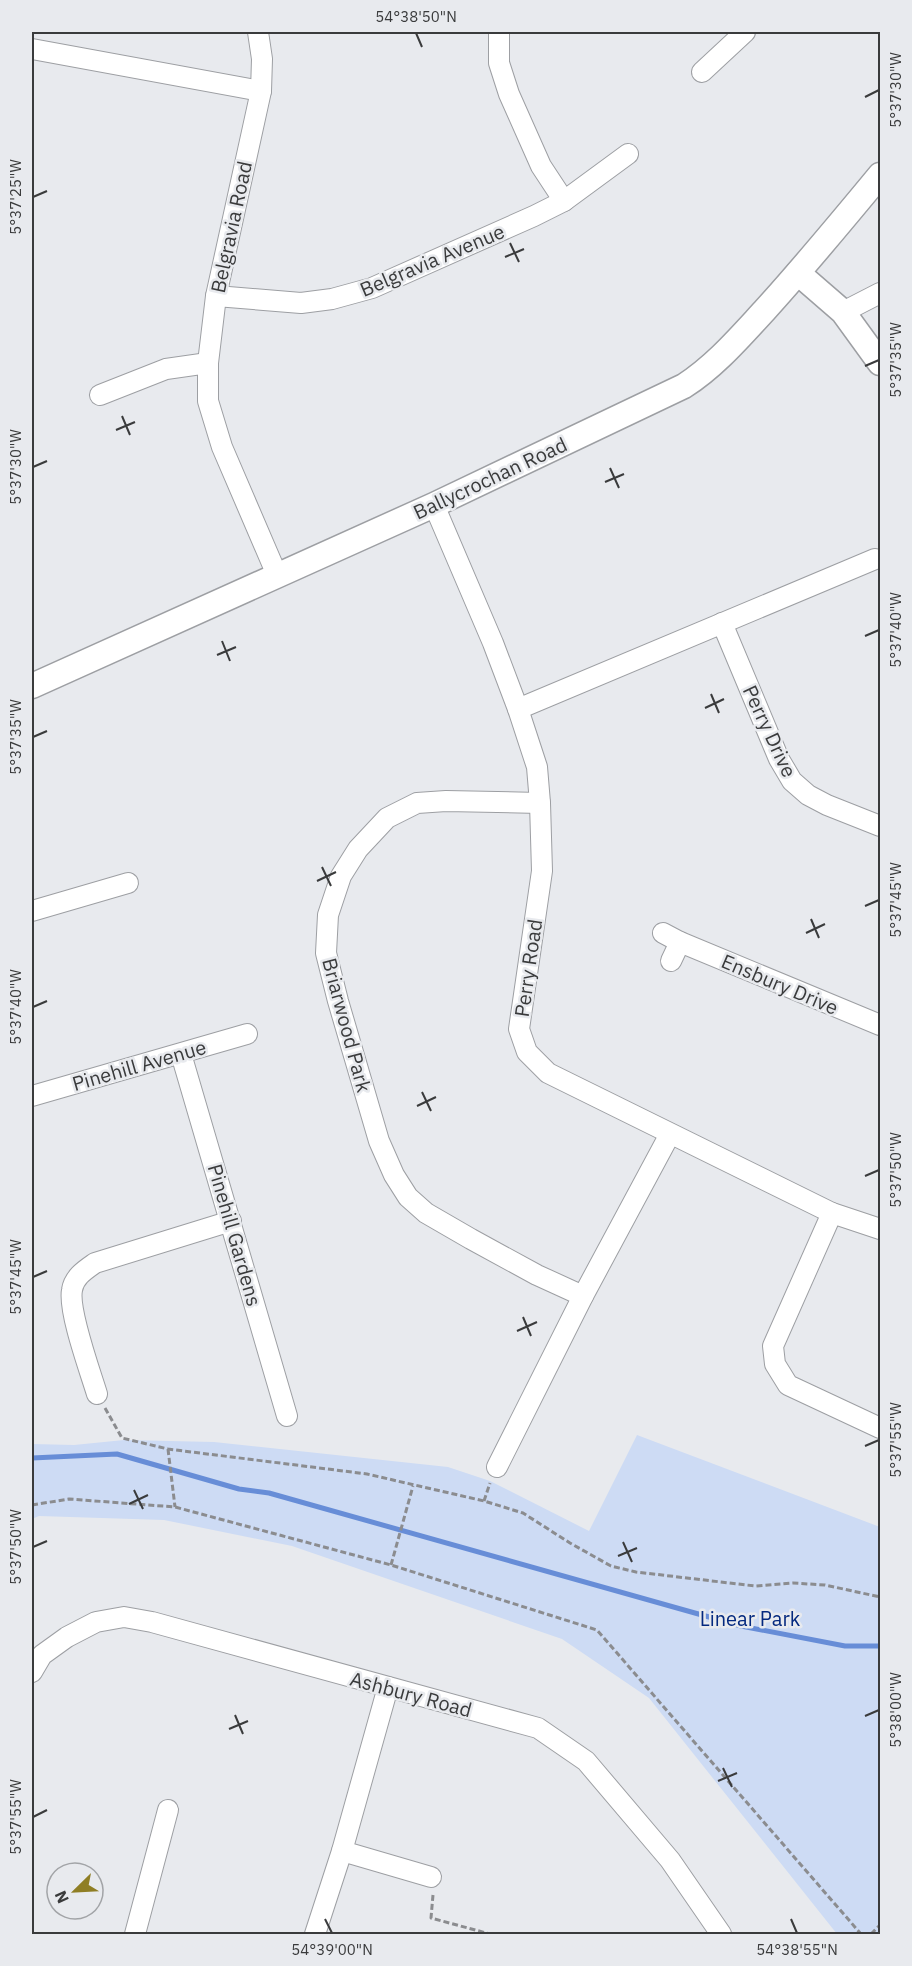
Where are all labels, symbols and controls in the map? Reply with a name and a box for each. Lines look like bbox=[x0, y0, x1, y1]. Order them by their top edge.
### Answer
text: 54°38'50"N bbox=[375, 7, 457, 26]
text: 5°37'30"W bbox=[886, 52, 905, 128]
text: 5°37'25"W bbox=[6, 159, 25, 235]
street label: Belgravia Road bbox=[204, 159, 258, 295]
street label: Belgravia Avenue bbox=[355, 217, 509, 303]
text: 5°37'35"W bbox=[886, 322, 905, 398]
text: 5°37'30"W bbox=[6, 429, 25, 505]
street label: Ballycrochan Road bbox=[409, 431, 571, 525]
text: 5°37'40"W bbox=[886, 592, 905, 668]
street label: Perry Drive bbox=[737, 681, 803, 781]
text: 5°37'35"W bbox=[6, 699, 25, 775]
text: 5°37'45"W bbox=[886, 862, 905, 938]
street label: Perry Road bbox=[508, 917, 548, 1019]
street label: Ensbury Drive bbox=[717, 947, 843, 1021]
street label: Briarwood Park bbox=[316, 955, 378, 1096]
text: 5°37'40"W bbox=[6, 969, 25, 1045]
street label: Pinehill Avenue bbox=[69, 1033, 209, 1097]
text: 5°37'50"W bbox=[886, 1132, 905, 1208]
street label: Pinehill Gardens bbox=[202, 1161, 268, 1309]
text: 5°37'45"W bbox=[6, 1239, 25, 1315]
text: 5°37'55"W bbox=[886, 1402, 905, 1478]
text: 5°37'50"W bbox=[6, 1509, 25, 1585]
park label: Linear Park bbox=[700, 1605, 801, 1632]
street label: Ashbury Road bbox=[347, 1665, 475, 1723]
text: 5°38'00"W bbox=[886, 1672, 905, 1748]
text: 5°37'55"W bbox=[6, 1779, 25, 1855]
north arrow bbox=[45, 1861, 105, 1921]
text: N bbox=[50, 1888, 73, 1906]
text: 54°39'00"N bbox=[291, 1940, 373, 1959]
text: 54°38'55"N bbox=[756, 1940, 838, 1959]

